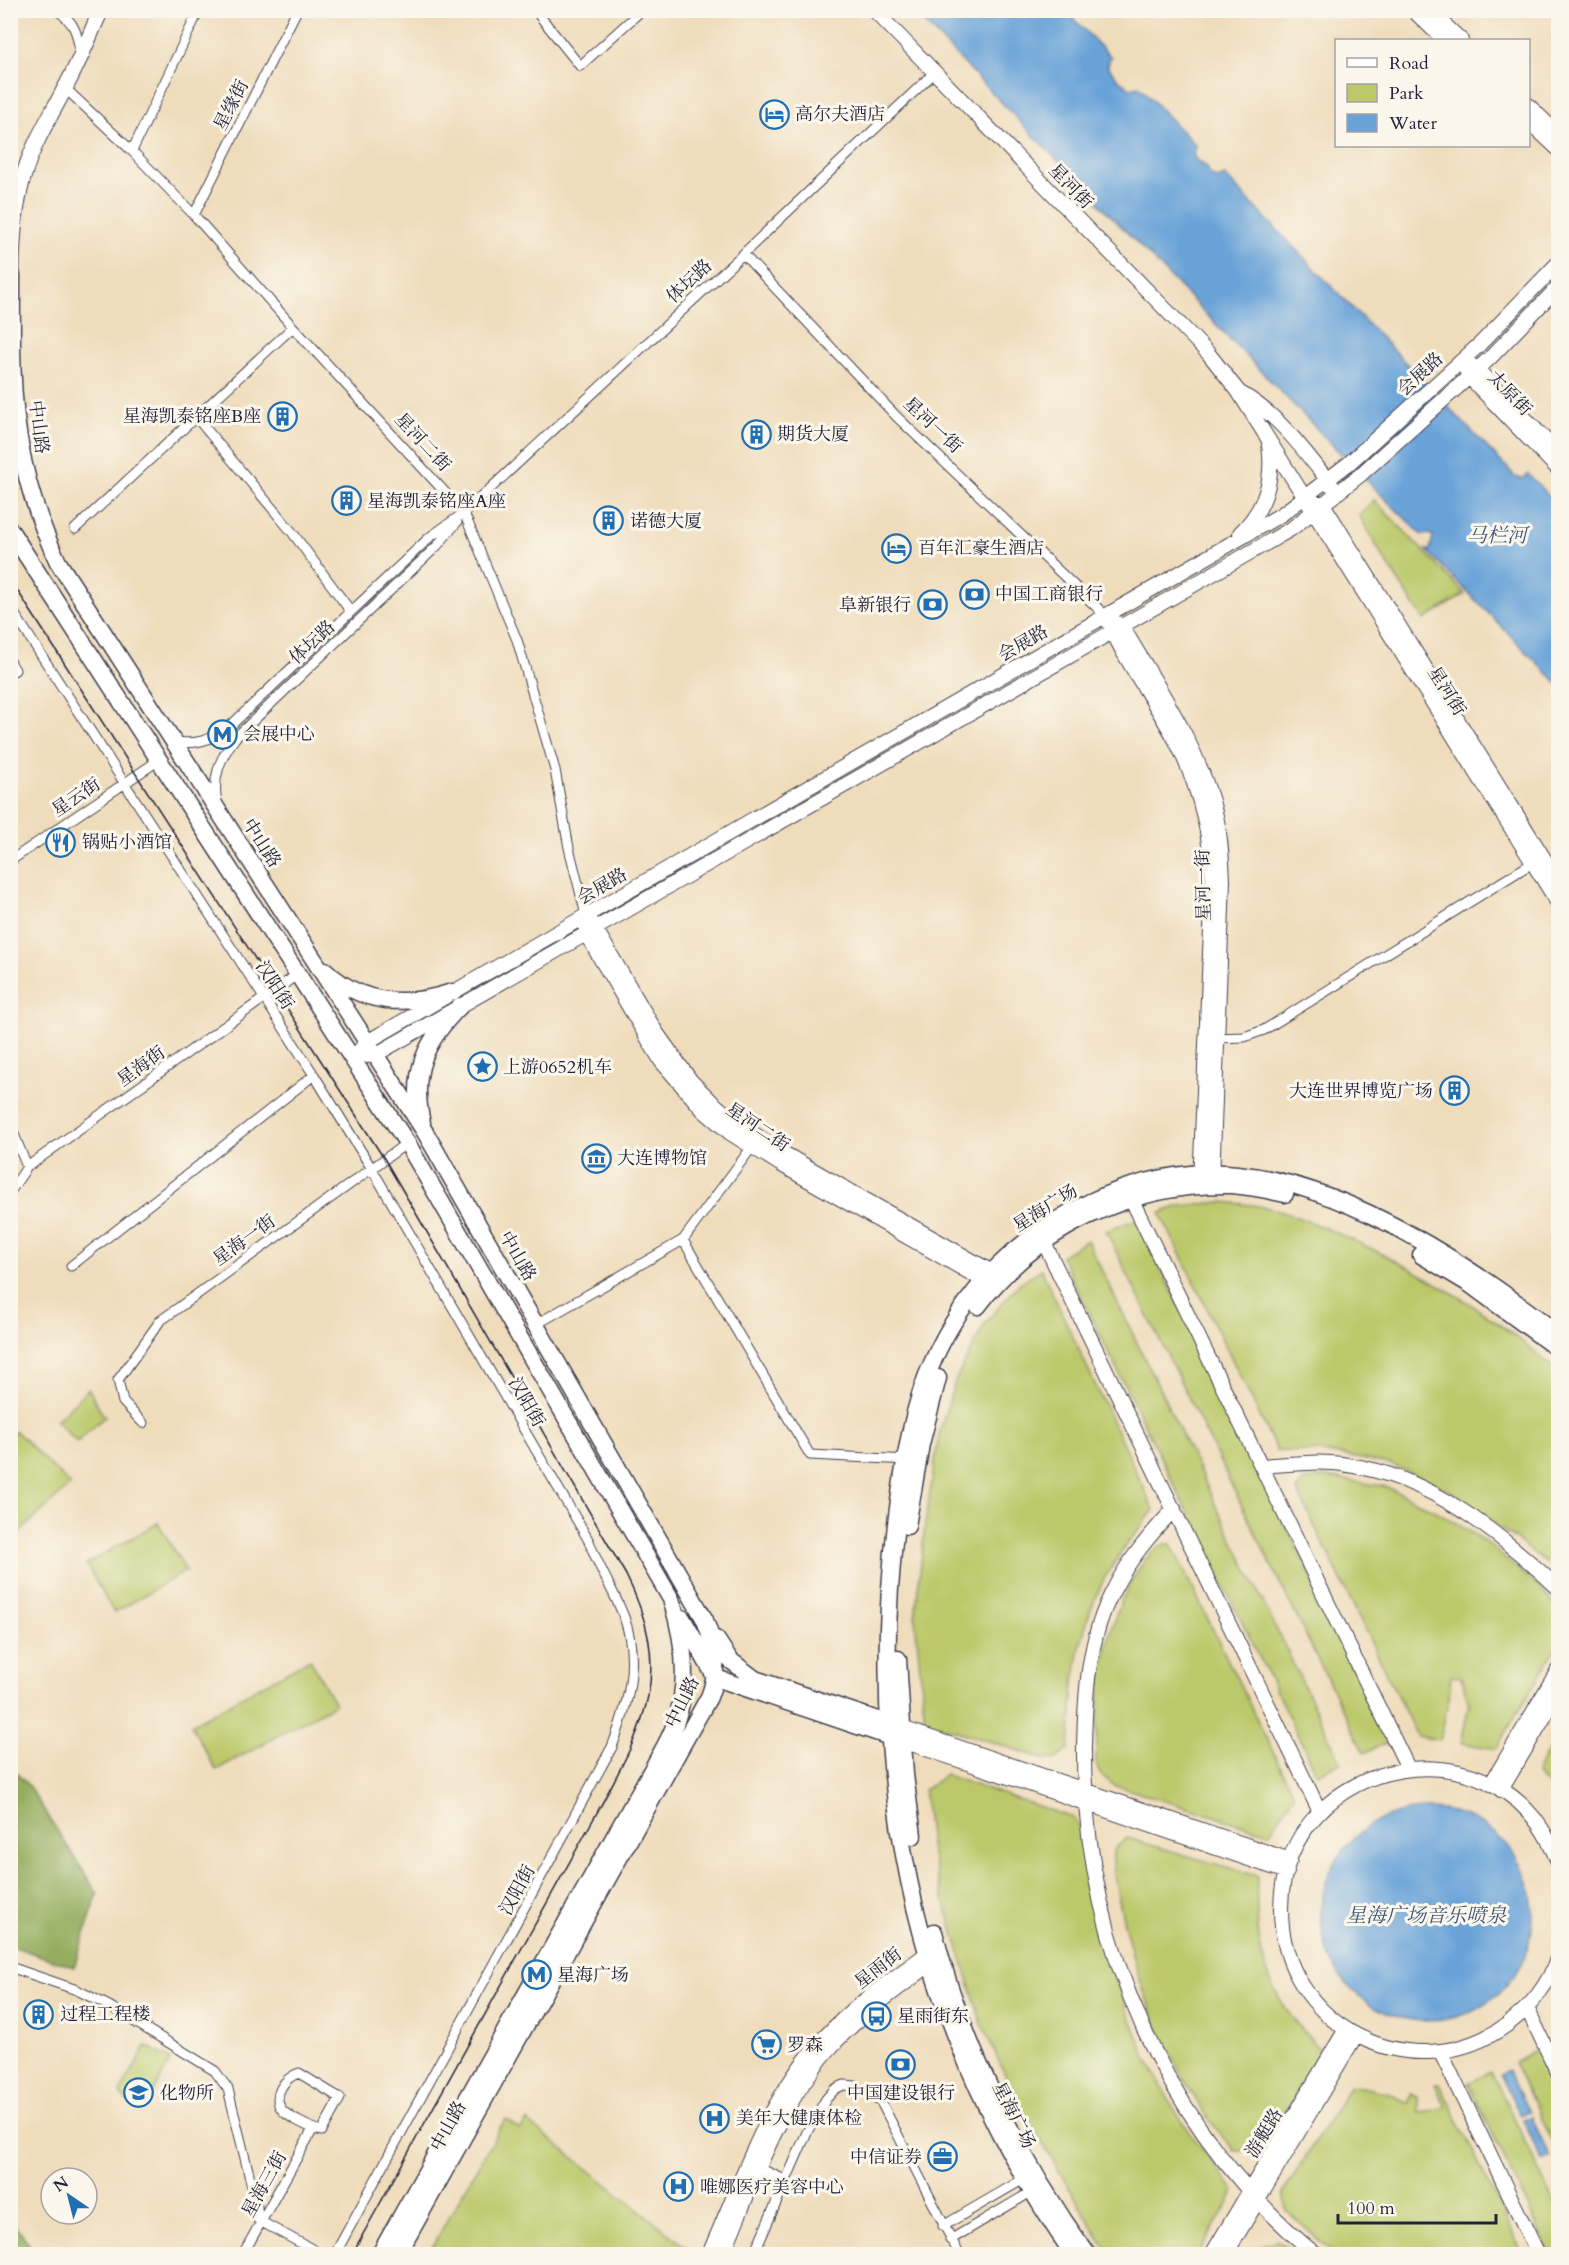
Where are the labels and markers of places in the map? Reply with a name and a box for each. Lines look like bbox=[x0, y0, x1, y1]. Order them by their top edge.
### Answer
hotel icon: 高尔夫酒店 bbox=[758, 98, 790, 130]
place label: 高尔夫酒店 bbox=[795, 102, 885, 127]
building icon: 星海凯泰铭座B座 bbox=[266, 400, 298, 432]
place label: 星海凯泰铭座B座 bbox=[123, 404, 261, 429]
building icon: 期货大厦 bbox=[740, 418, 772, 450]
place label: 期货大厦 bbox=[777, 422, 849, 447]
building icon: 星海凯泰铭座A座 bbox=[330, 485, 362, 517]
place label: 星海凯泰铭座A座 bbox=[367, 489, 506, 514]
building icon: 诺德大厦 bbox=[593, 505, 625, 537]
place label: 诺德大厦 bbox=[630, 509, 702, 534]
hotel icon: 百年汇豪生酒店 bbox=[881, 532, 913, 564]
place label: 百年汇豪生酒店 bbox=[918, 536, 1044, 561]
bank icon: 中国工商银行 bbox=[958, 578, 990, 610]
place label: 中国工商银行 bbox=[995, 582, 1103, 607]
bank icon: 阜新银行 bbox=[916, 589, 948, 621]
place label: 阜新银行 bbox=[839, 593, 911, 618]
metro station icon: 会展中心 bbox=[206, 718, 238, 750]
place label: 会展中心 bbox=[243, 722, 315, 747]
restaurant icon: 锅贴小酒馆 bbox=[45, 826, 77, 858]
place label: 锅贴小酒馆 bbox=[82, 830, 172, 855]
place icon: 上游0652机车 bbox=[466, 1051, 498, 1083]
place label: 上游0652机车 bbox=[503, 1055, 612, 1080]
building icon: 大连世界博览广场 bbox=[1438, 1075, 1470, 1107]
place label: 大连世界博览广场 bbox=[1289, 1079, 1433, 1104]
museum icon: 大连博物馆 bbox=[580, 1142, 612, 1174]
place label: 大连博物馆 bbox=[617, 1146, 707, 1171]
metro station icon: 星海广场 bbox=[520, 1959, 552, 1991]
place label: 星海广场 bbox=[557, 1963, 629, 1988]
building icon: 过程工程楼 bbox=[23, 1998, 55, 2030]
bus stop icon: 星雨街东 bbox=[860, 2000, 892, 2032]
place label: 过程工程楼 bbox=[60, 2002, 150, 2027]
place label: 星雨街东 bbox=[897, 2004, 969, 2029]
supermarket icon: 罗森 bbox=[750, 2029, 782, 2061]
place label: 罗森 bbox=[787, 2033, 823, 2058]
bank icon: 中国建设银行 bbox=[885, 2048, 917, 2080]
school or university icon: 化物所 bbox=[123, 2077, 155, 2109]
place label: 化物所 bbox=[160, 2081, 214, 2106]
place label: 中国建设银行 bbox=[847, 2081, 955, 2106]
hospital icon: 美年大健康体检 bbox=[699, 2102, 731, 2134]
place label: 美年大健康体检 bbox=[736, 2106, 862, 2131]
office icon: 中信证券 bbox=[927, 2141, 959, 2173]
place label: 中信证券 bbox=[850, 2145, 922, 2170]
hospital icon: 唯娜医疗美容中心 bbox=[663, 2171, 695, 2203]
place label: 唯娜医疗美容中心 bbox=[700, 2175, 844, 2200]

